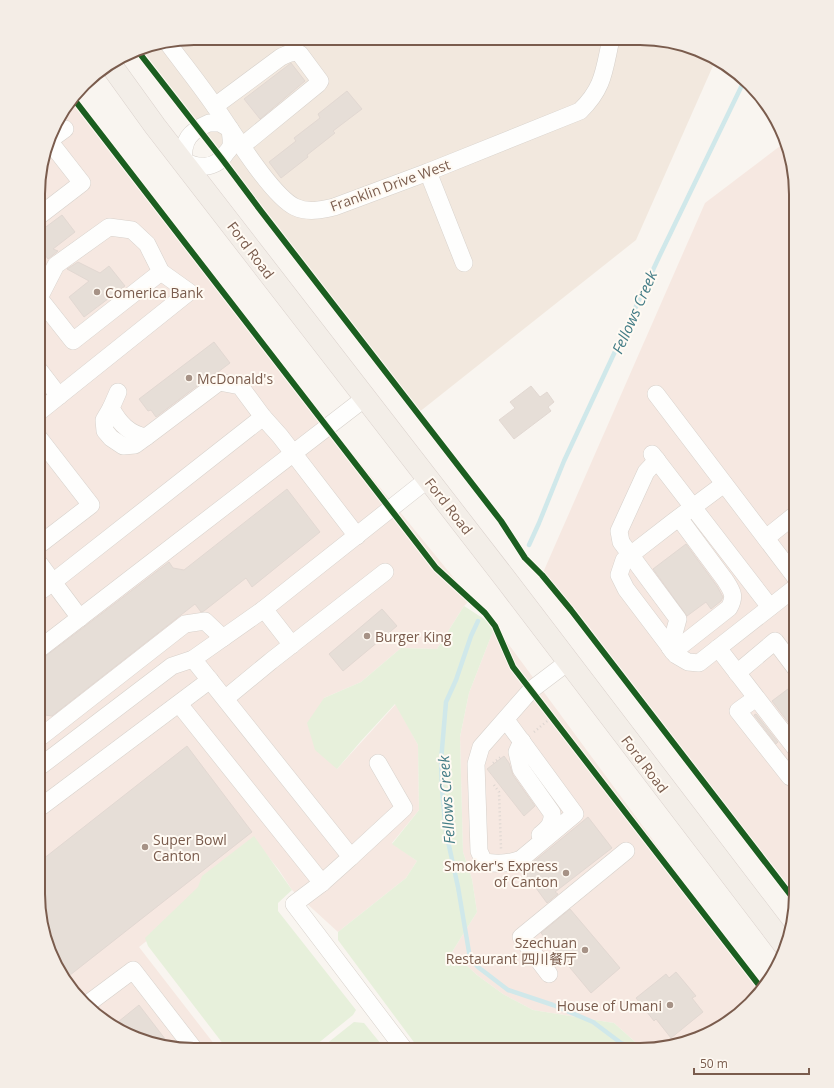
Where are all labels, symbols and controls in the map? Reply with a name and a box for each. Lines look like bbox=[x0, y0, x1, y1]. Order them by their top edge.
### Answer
street label: Franklin Drive West bbox=[327, 154, 453, 216]
street label: Ford Road bbox=[223, 218, 279, 282]
water label: Fellows Creek bbox=[607, 267, 661, 357]
place label: Comerica Bank bbox=[105, 283, 204, 302]
marker: Comerica Bank bbox=[92, 287, 102, 297]
place label: McDonald's bbox=[197, 369, 273, 388]
marker: McDonald's bbox=[184, 373, 194, 383]
street label: Ford Road bbox=[421, 474, 477, 538]
place label: Burger King bbox=[375, 627, 452, 646]
marker: Burger King bbox=[362, 631, 372, 641]
street label: Ford Road bbox=[617, 732, 673, 796]
water label: Fellows Creek bbox=[433, 754, 459, 845]
place label: Super Bowl Canton bbox=[153, 830, 227, 865]
marker: Super Bowl Canton bbox=[140, 842, 150, 852]
place label: Smoker's Express of Canton bbox=[444, 856, 558, 891]
marker: Smoker's Express of Canton bbox=[561, 868, 571, 878]
place label: Szechuan Restaurant 四川餐厅 bbox=[446, 933, 577, 968]
marker: Szechuan Restaurant 四川餐厅 bbox=[580, 945, 590, 955]
place label: House of Umani bbox=[557, 996, 662, 1015]
marker: House of Umani bbox=[665, 1000, 675, 1010]
scale bar bbox=[694, 1050, 809, 1076]
text: 50 m bbox=[700, 1055, 728, 1072]

